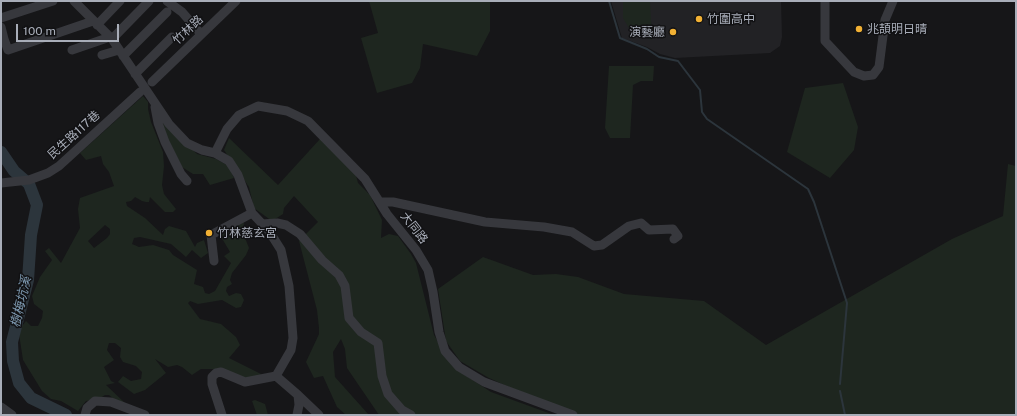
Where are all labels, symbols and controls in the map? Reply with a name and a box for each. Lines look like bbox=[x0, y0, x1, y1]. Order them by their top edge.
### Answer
street label: 竹林路 bbox=[170, 12, 206, 48]
place label: 竹圍高中 bbox=[707, 12, 755, 26]
marker: 竹圍高中 bbox=[694, 14, 704, 24]
scale bar bbox=[18, 16, 121, 42]
place label: 兆頡明日晴 bbox=[867, 22, 927, 36]
text: 100 m bbox=[23, 24, 56, 38]
marker: 兆頡明日晴 bbox=[854, 24, 864, 34]
place label: 演藝廳 bbox=[629, 25, 665, 39]
marker: 演藝廳 bbox=[668, 27, 678, 37]
street label: 民生路117巷 bbox=[45, 108, 103, 162]
street label: 大同路 bbox=[397, 209, 431, 247]
place label: 竹林慈玄宮 bbox=[217, 226, 277, 240]
marker: 竹林慈玄宮 bbox=[204, 228, 214, 238]
water label: 樹梅坑溪 bbox=[8, 275, 34, 329]

